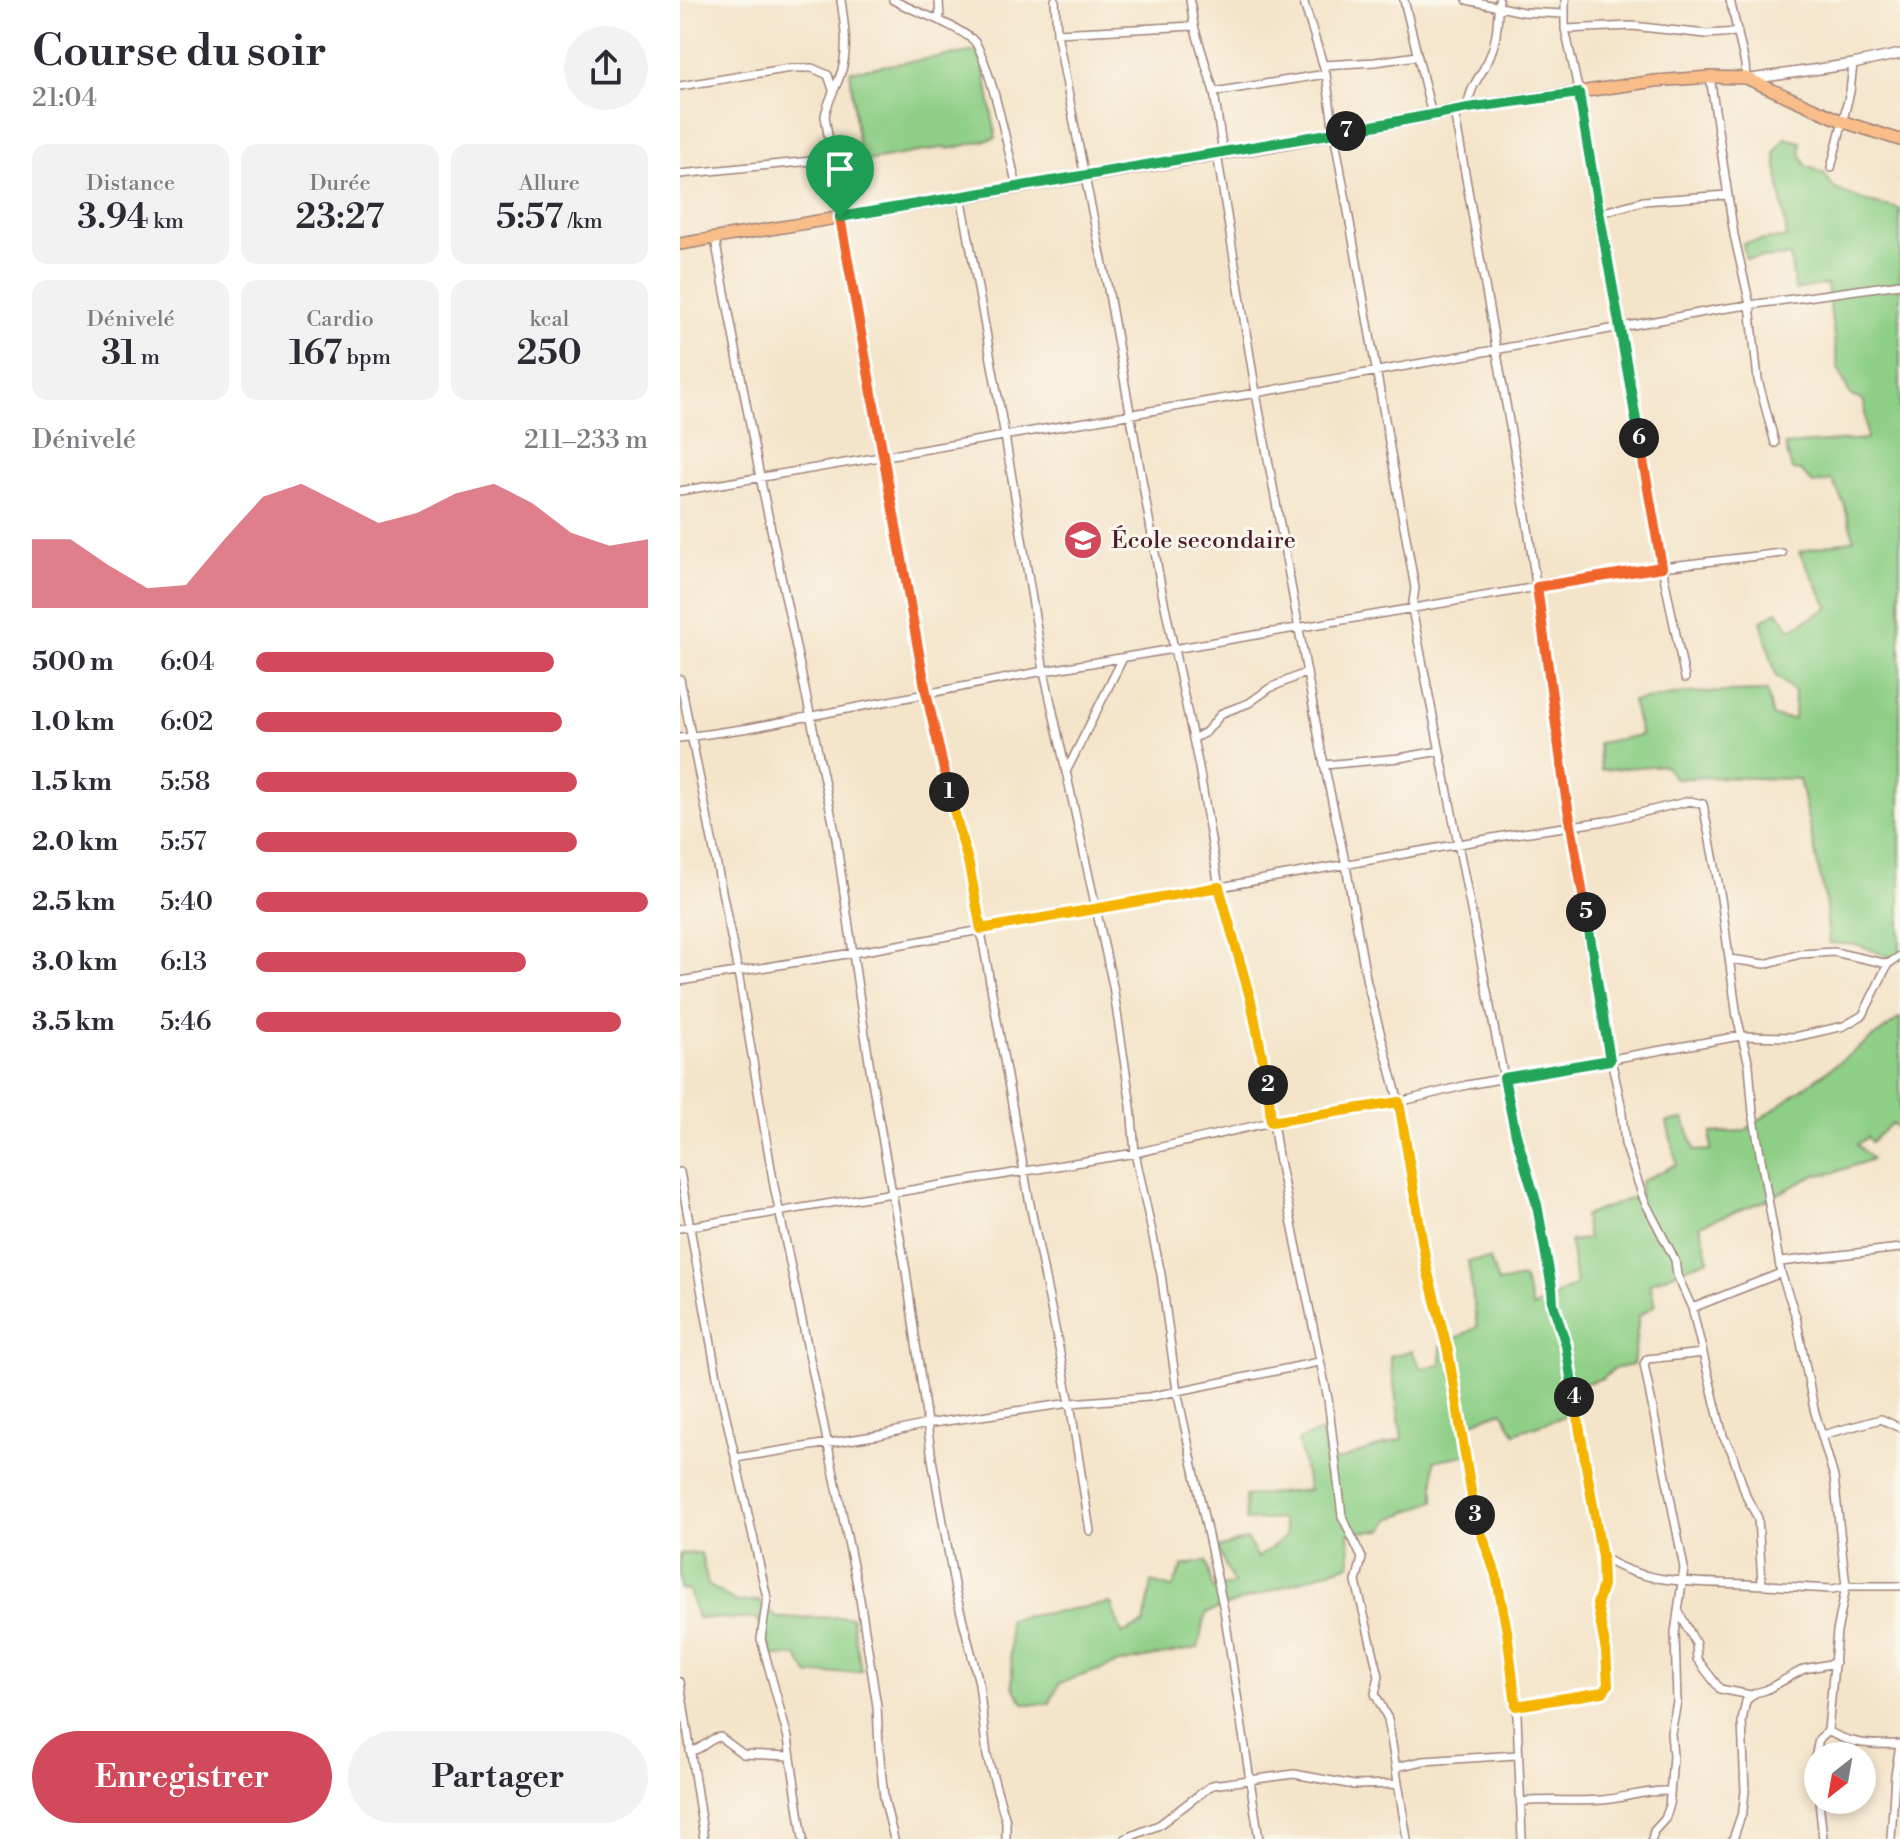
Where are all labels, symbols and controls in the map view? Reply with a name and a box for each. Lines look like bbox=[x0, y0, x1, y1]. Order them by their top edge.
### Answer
text: Course du soir bbox=[32, 24, 327, 79]
button: share bbox=[564, 26, 648, 110]
text: 21:04 bbox=[32, 82, 97, 114]
pin: 7 bbox=[1326, 111, 1366, 151]
text: 7 bbox=[1340, 117, 1352, 144]
pin bbox=[806, 135, 874, 217]
icon: arrive bbox=[818, 147, 862, 191]
text: Distance bbox=[86, 170, 175, 197]
text: Durée bbox=[309, 170, 371, 197]
text: Allure bbox=[519, 170, 580, 197]
text: 3.94 bbox=[77, 197, 149, 239]
text: 23:27 bbox=[296, 197, 384, 239]
text: 5:57 bbox=[496, 197, 563, 239]
text: km bbox=[149, 208, 184, 235]
text: /km bbox=[563, 208, 603, 235]
text: Dénivelé bbox=[87, 306, 175, 333]
text: Cardio bbox=[306, 306, 374, 333]
text: kcal bbox=[529, 306, 569, 333]
text: 31 bbox=[101, 333, 136, 375]
text: 167 bbox=[289, 333, 342, 375]
text: 250 bbox=[517, 333, 582, 375]
text: m bbox=[136, 344, 160, 371]
text: bpm bbox=[342, 344, 391, 371]
pin: 6 bbox=[1619, 418, 1659, 458]
text: Dénivelé bbox=[32, 424, 136, 456]
text: 211–233 m bbox=[524, 424, 648, 456]
text: 6 bbox=[1632, 424, 1646, 451]
school or university icon: École secondaire bbox=[1062, 519, 1104, 561]
place label: École secondaire bbox=[1111, 525, 1296, 556]
text: 500 m bbox=[32, 646, 114, 678]
text: 6:04 bbox=[160, 646, 214, 678]
text: 1.0 km bbox=[32, 706, 115, 738]
text: 6:02 bbox=[160, 706, 213, 738]
text: 1.5 km bbox=[32, 766, 112, 798]
text: 5:58 bbox=[160, 766, 210, 798]
pin: 1 bbox=[929, 772, 969, 812]
text: 1 bbox=[944, 778, 954, 805]
text: 2.0 km bbox=[32, 826, 118, 858]
text: 5:57 bbox=[160, 826, 207, 858]
text: 2.5 km bbox=[32, 886, 115, 918]
text: 5:40 bbox=[160, 886, 213, 918]
pin: 5 bbox=[1566, 892, 1606, 932]
text: 5 bbox=[1579, 898, 1593, 925]
text: 3.0 km bbox=[32, 946, 118, 978]
text: 6:13 bbox=[160, 946, 207, 978]
text: 3.5 km bbox=[32, 1006, 115, 1038]
text: 5:46 bbox=[160, 1006, 211, 1038]
pin: 2 bbox=[1248, 1065, 1288, 1105]
text: 2 bbox=[1261, 1071, 1275, 1098]
pin: 4 bbox=[1554, 1377, 1594, 1417]
text: 4 bbox=[1567, 1383, 1581, 1410]
pin: 3 bbox=[1455, 1495, 1495, 1535]
text: 3 bbox=[1468, 1501, 1482, 1528]
button: Enregistrer bbox=[32, 1731, 332, 1823]
button: Partager bbox=[348, 1731, 648, 1823]
north arrow bbox=[1804, 1742, 1876, 1814]
map controls bbox=[1804, 1742, 1876, 1814]

